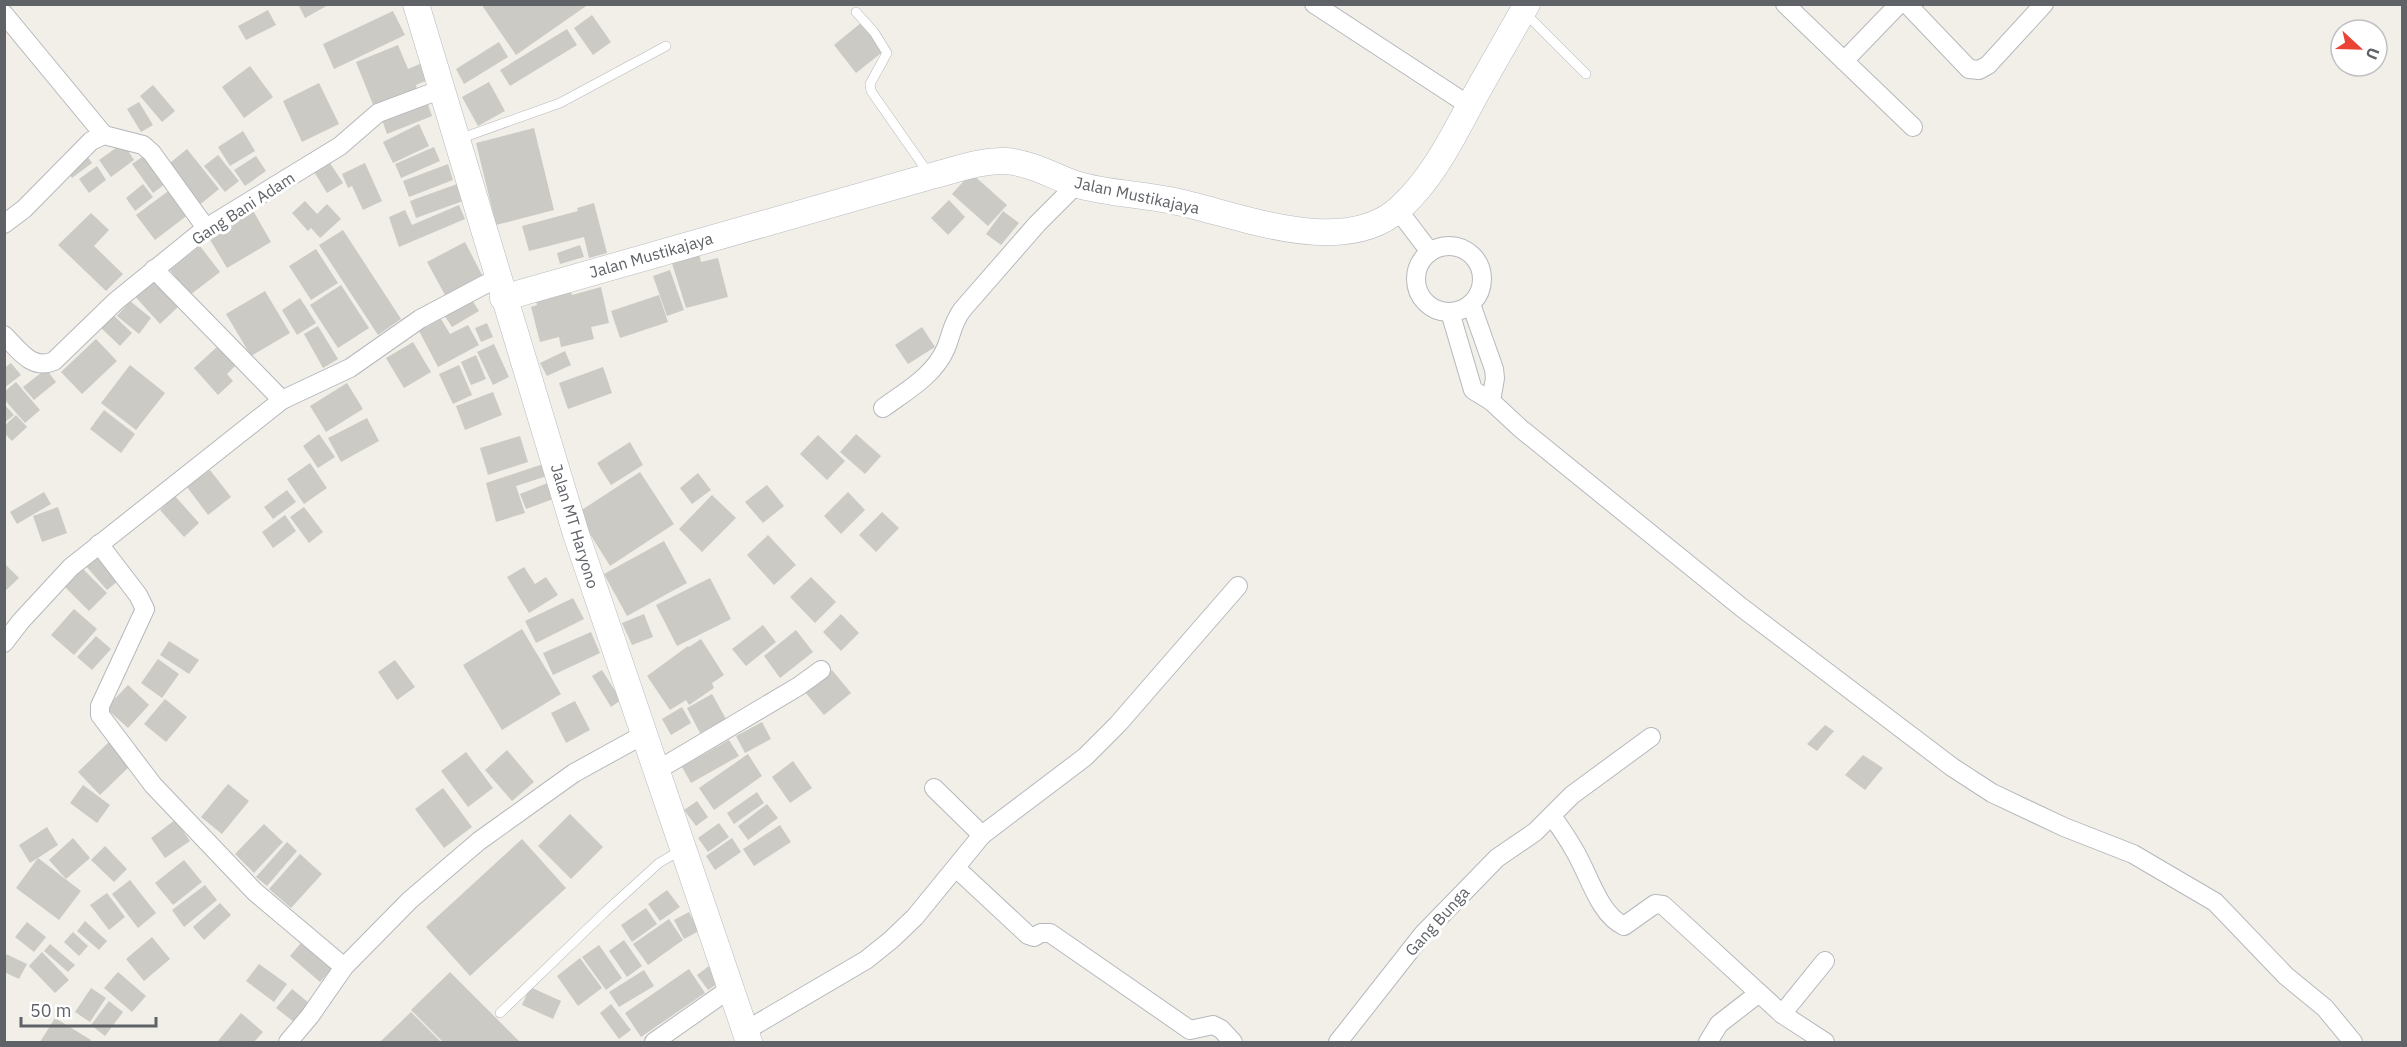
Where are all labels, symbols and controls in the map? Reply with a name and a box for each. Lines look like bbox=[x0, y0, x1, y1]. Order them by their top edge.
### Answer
north arrow bbox=[2329, 18, 2389, 78]
text: U bbox=[2362, 45, 2384, 63]
street label: Gang Bani Adam bbox=[188, 167, 298, 249]
street label: Jalan Mustikajaya bbox=[1073, 172, 1202, 218]
street label: Jalan Mustikajaya bbox=[587, 228, 715, 282]
street label: Jalan MT Haryono bbox=[547, 461, 603, 591]
street label: Gang Bunga bbox=[1401, 882, 1474, 960]
scale bar bbox=[21, 990, 156, 1028]
text: 50 m bbox=[30, 999, 72, 1022]

